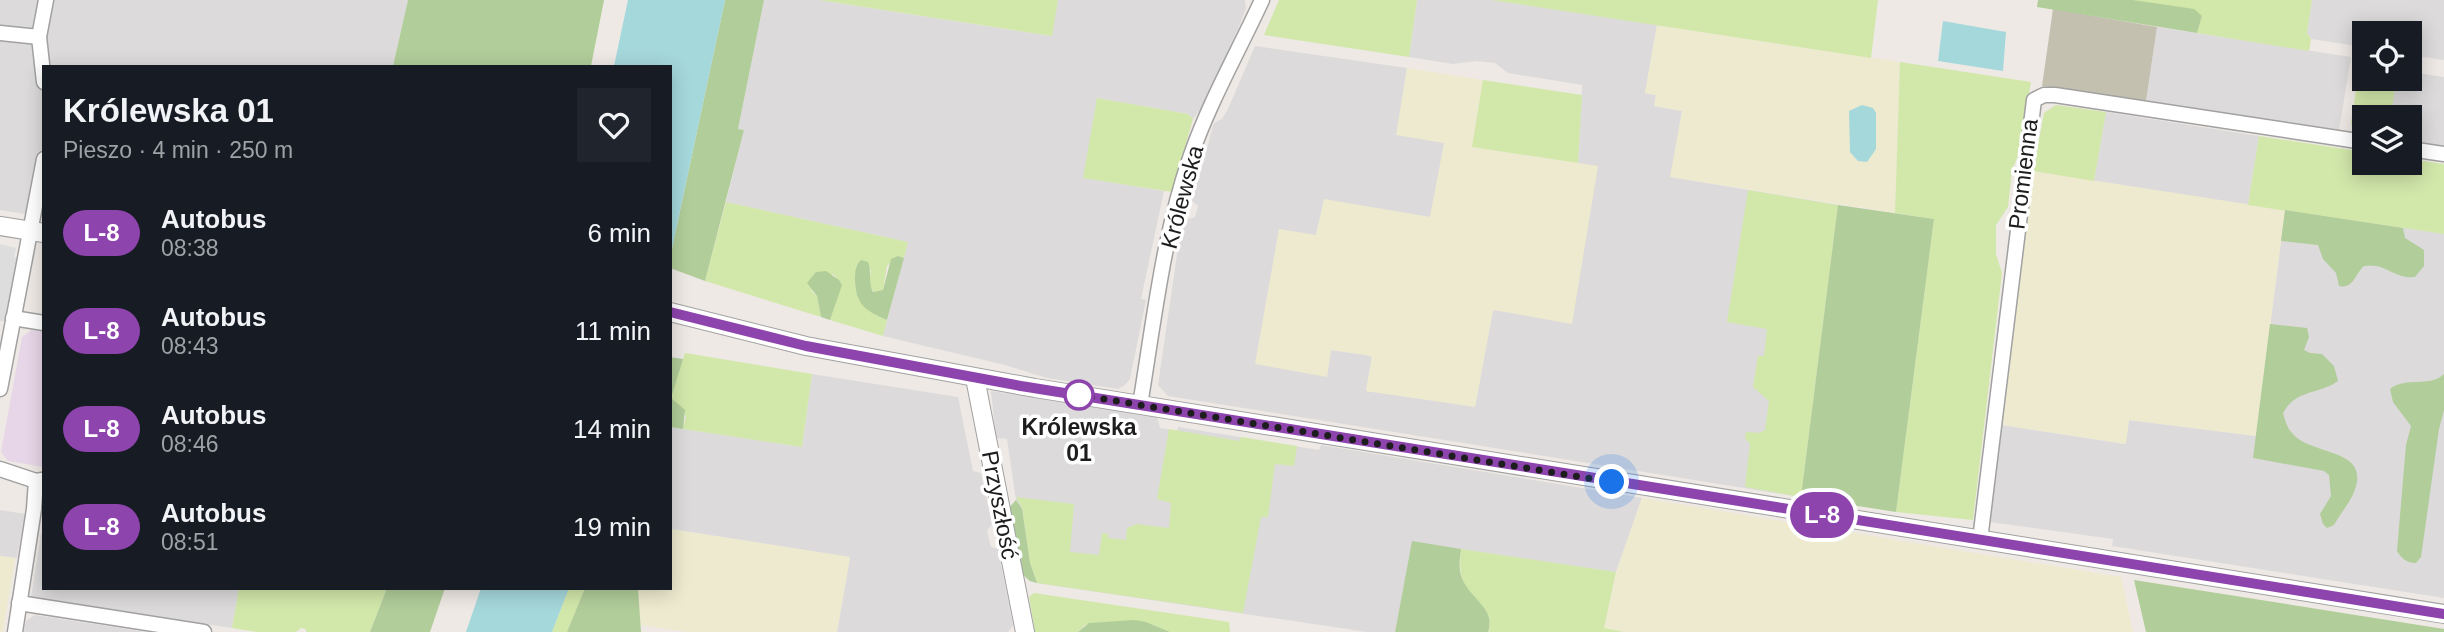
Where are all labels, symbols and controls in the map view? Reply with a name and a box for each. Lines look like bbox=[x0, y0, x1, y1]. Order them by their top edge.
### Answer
map controls bbox=[2352, 21, 2422, 175]
button: locate bbox=[2352, 21, 2422, 91]
button: heart bbox=[577, 88, 651, 162]
text: Królewska 01 bbox=[63, 92, 274, 129]
button: layers bbox=[2352, 105, 2422, 175]
street label: Promienna bbox=[2003, 117, 2043, 231]
text: Pieszo · 4 min · 250 m bbox=[63, 137, 293, 163]
street label: Królewska bbox=[1156, 142, 1208, 252]
text: Autobus bbox=[161, 204, 266, 234]
text: 6 min bbox=[587, 218, 651, 248]
text: L-8 bbox=[84, 219, 120, 246]
text: 08:38 bbox=[161, 235, 219, 261]
text: Autobus bbox=[161, 302, 266, 332]
text: 11 min bbox=[575, 316, 651, 346]
text: L-8 bbox=[84, 317, 120, 344]
text: 08:43 bbox=[161, 333, 219, 359]
marker: Królewska 01 bbox=[1064, 380, 1094, 410]
text: Autobus bbox=[161, 400, 266, 430]
text: 14 min bbox=[573, 414, 651, 444]
place label: Królewska 01 bbox=[1021, 414, 1137, 466]
text: L-8 bbox=[84, 415, 120, 442]
text: 08:46 bbox=[161, 431, 219, 457]
street label: Przyszłość bbox=[977, 449, 1023, 561]
your location bbox=[1594, 464, 1629, 499]
line badge: L-8 bbox=[1782, 492, 1862, 538]
text: Autobus bbox=[161, 498, 266, 528]
text: L-8 bbox=[1804, 501, 1840, 528]
text: 19 min bbox=[573, 512, 651, 542]
text: L-8 bbox=[84, 513, 120, 540]
text: 08:51 bbox=[161, 529, 219, 555]

